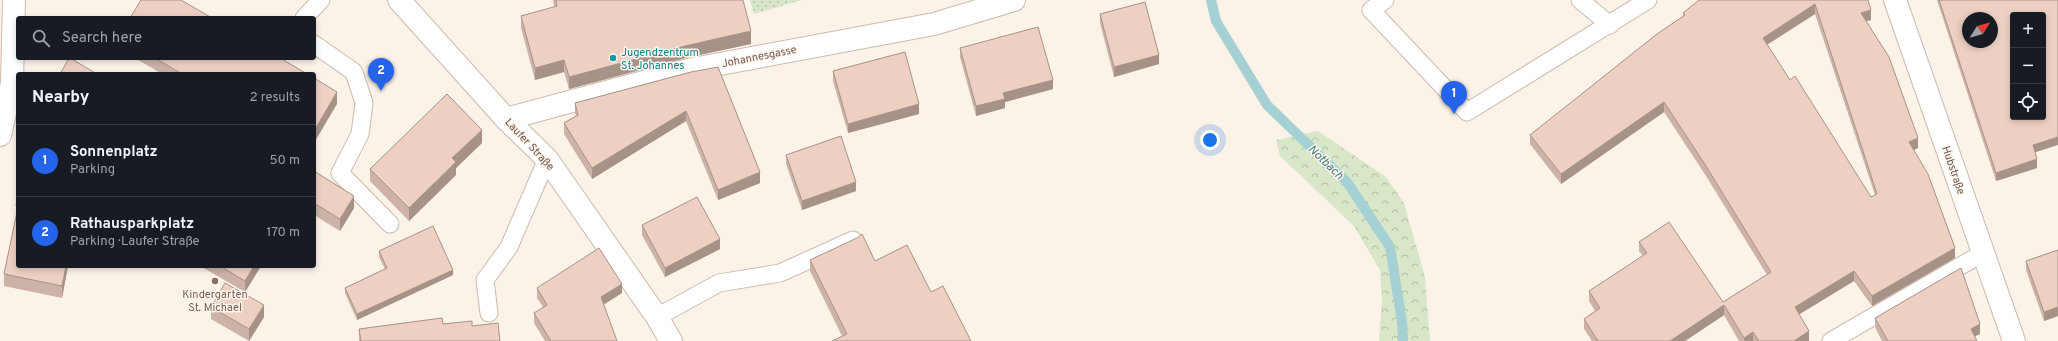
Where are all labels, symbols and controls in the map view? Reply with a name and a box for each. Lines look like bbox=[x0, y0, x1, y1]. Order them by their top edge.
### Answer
north arrow bbox=[1962, 12, 1998, 48]
map controls bbox=[2010, 12, 2046, 120]
button: + bbox=[2010, 12, 2046, 48]
search box bbox=[16, 16, 316, 60]
icon: search bbox=[30, 27, 52, 49]
text: Search here bbox=[62, 29, 142, 48]
street label: Johannesgasse bbox=[721, 43, 798, 71]
place label: Jugendzentrum St. Johannes bbox=[621, 46, 699, 73]
button: − bbox=[2010, 48, 2046, 84]
marker: Jugendzentrum St. Johannes bbox=[608, 53, 618, 63]
pin: 2 bbox=[368, 58, 394, 91]
pin: 1 bbox=[1441, 81, 1467, 114]
button: locate bbox=[2010, 84, 2046, 120]
text: Nearby bbox=[32, 87, 89, 109]
text: 2 results bbox=[250, 90, 300, 106]
street label: Laufer Straße bbox=[501, 116, 557, 174]
your location bbox=[1200, 130, 1220, 150]
water label: Notbach bbox=[1304, 142, 1347, 184]
text: Sonnenplatz bbox=[70, 143, 158, 162]
street label: Hubstraße bbox=[1938, 144, 1968, 197]
text: 1 bbox=[42, 153, 48, 169]
text: 50 m bbox=[270, 153, 300, 169]
text: Parking bbox=[70, 162, 115, 178]
text: Rathausparkplatz bbox=[70, 215, 194, 234]
text: 2 bbox=[41, 225, 49, 241]
text: 170 m bbox=[266, 225, 300, 241]
text: Parking · Laufer Straße bbox=[70, 234, 200, 250]
marker: Kindergarten St. Michael bbox=[210, 276, 220, 286]
place label: Kindergarten St. Michael bbox=[182, 288, 248, 315]

